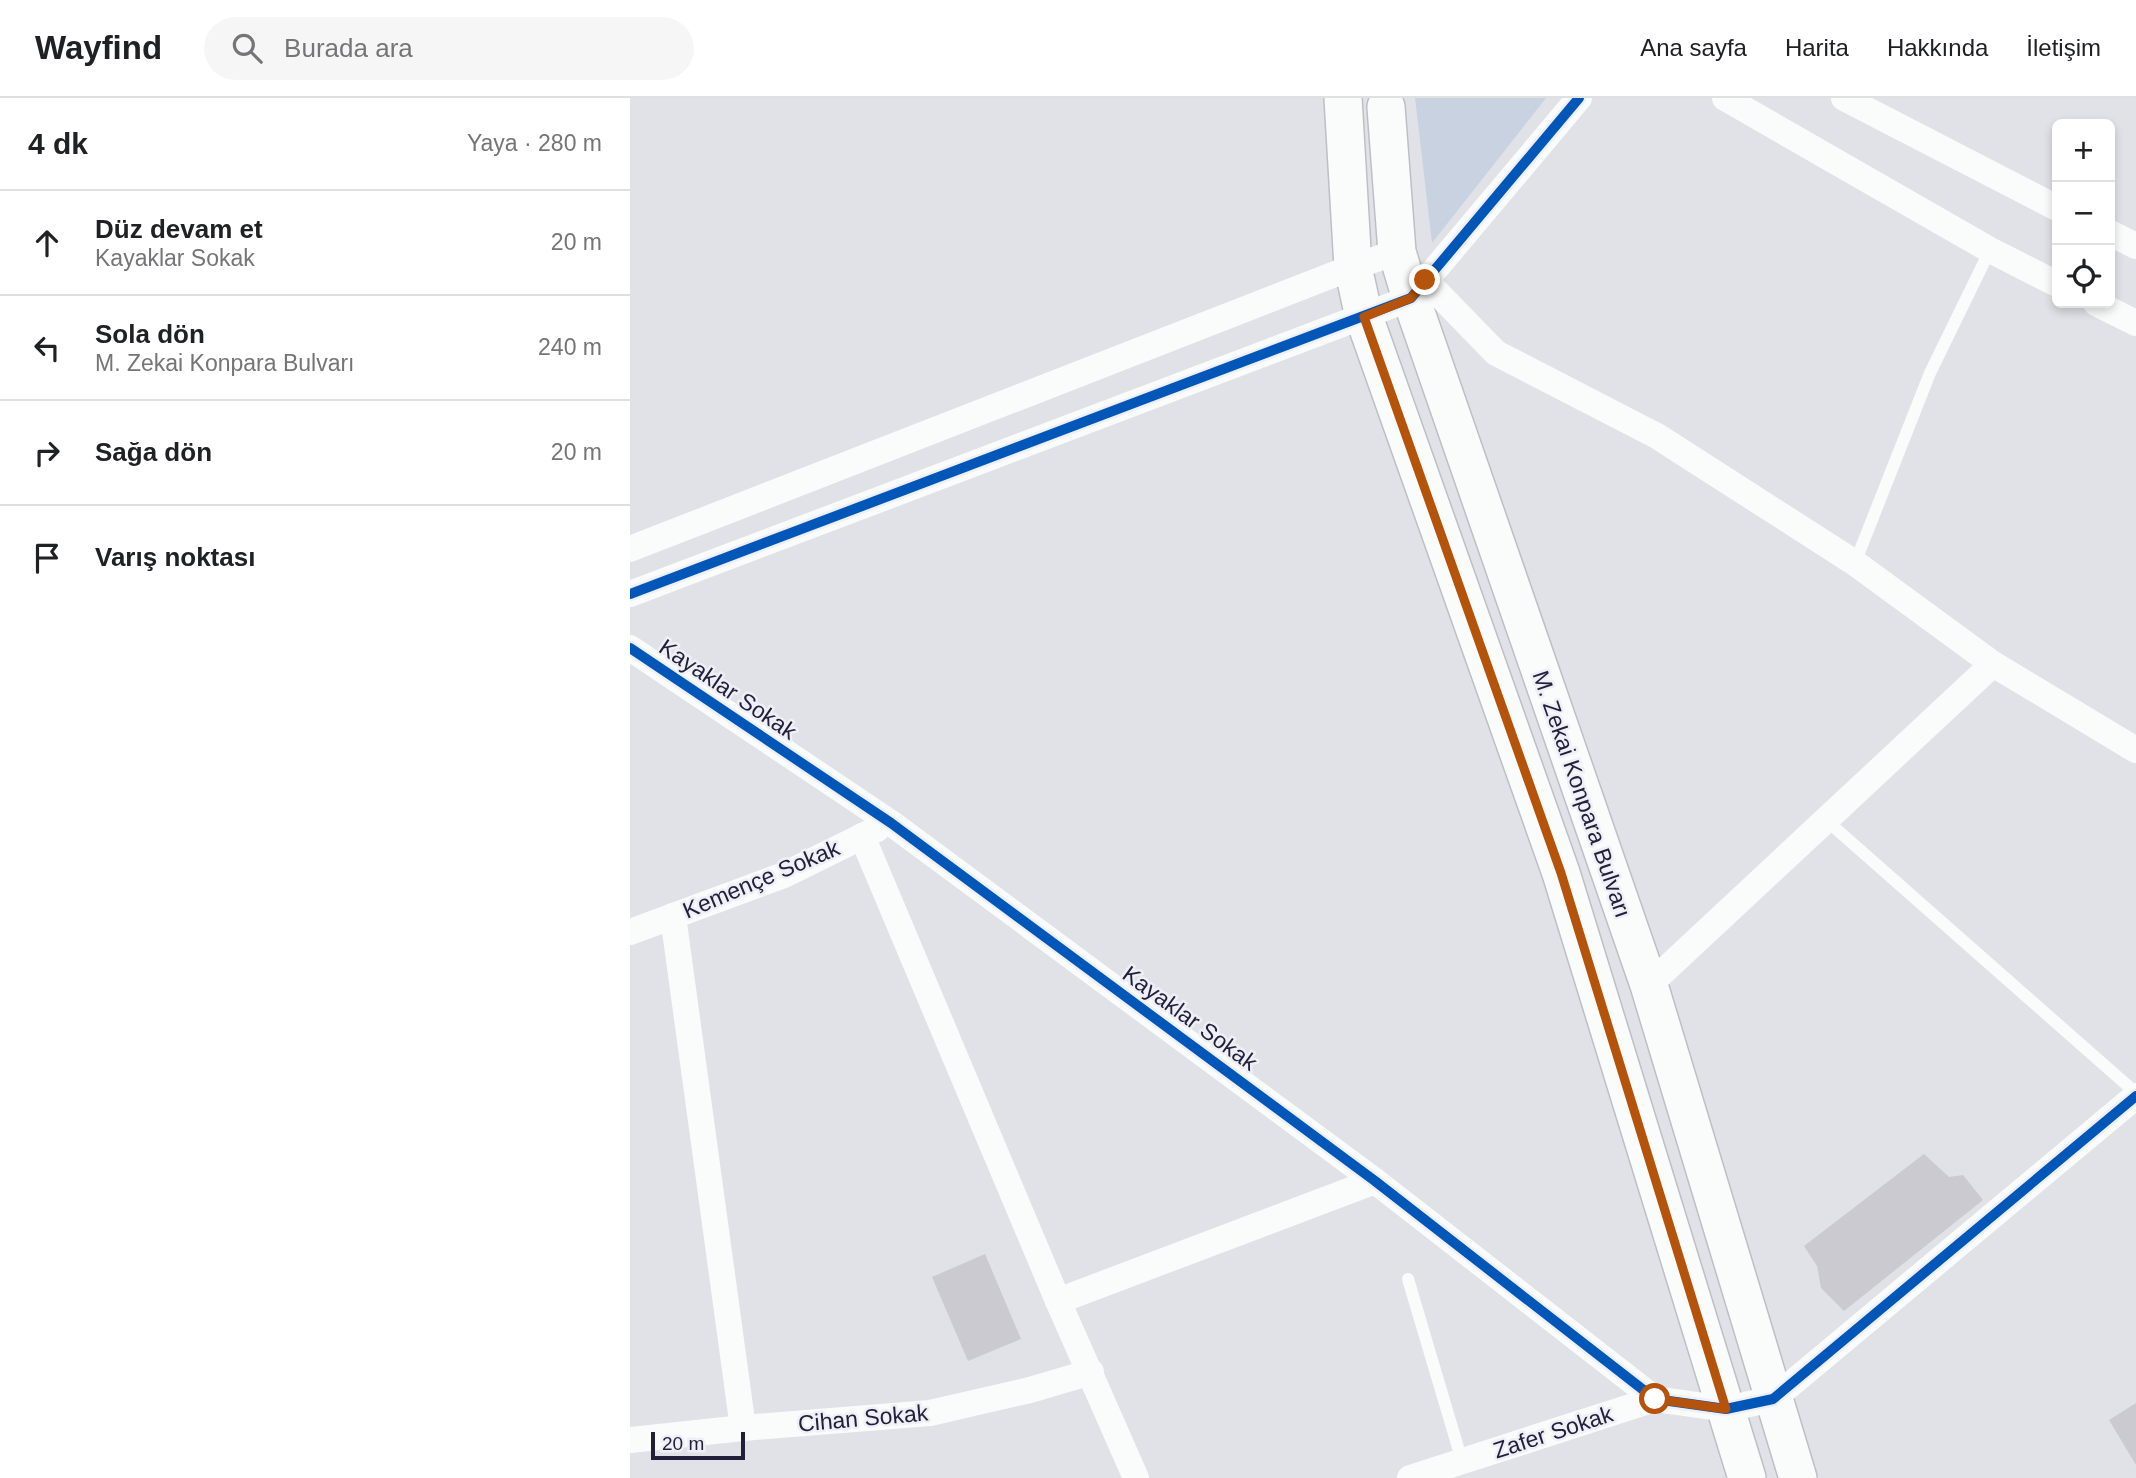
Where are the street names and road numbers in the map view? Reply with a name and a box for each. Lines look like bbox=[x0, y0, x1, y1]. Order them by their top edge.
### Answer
street label: Kayaklar Sokak bbox=[654, 634, 802, 745]
street label: M. Zekai Konpara Bulvarı bbox=[1527, 667, 1637, 921]
street label: Kemençe Sokak bbox=[679, 834, 844, 924]
street label: Kayaklar Sokak bbox=[1118, 961, 1263, 1076]
street label: Cihan Sokak bbox=[797, 1399, 930, 1437]
street label: Zafer Sokak bbox=[1490, 1400, 1616, 1464]

